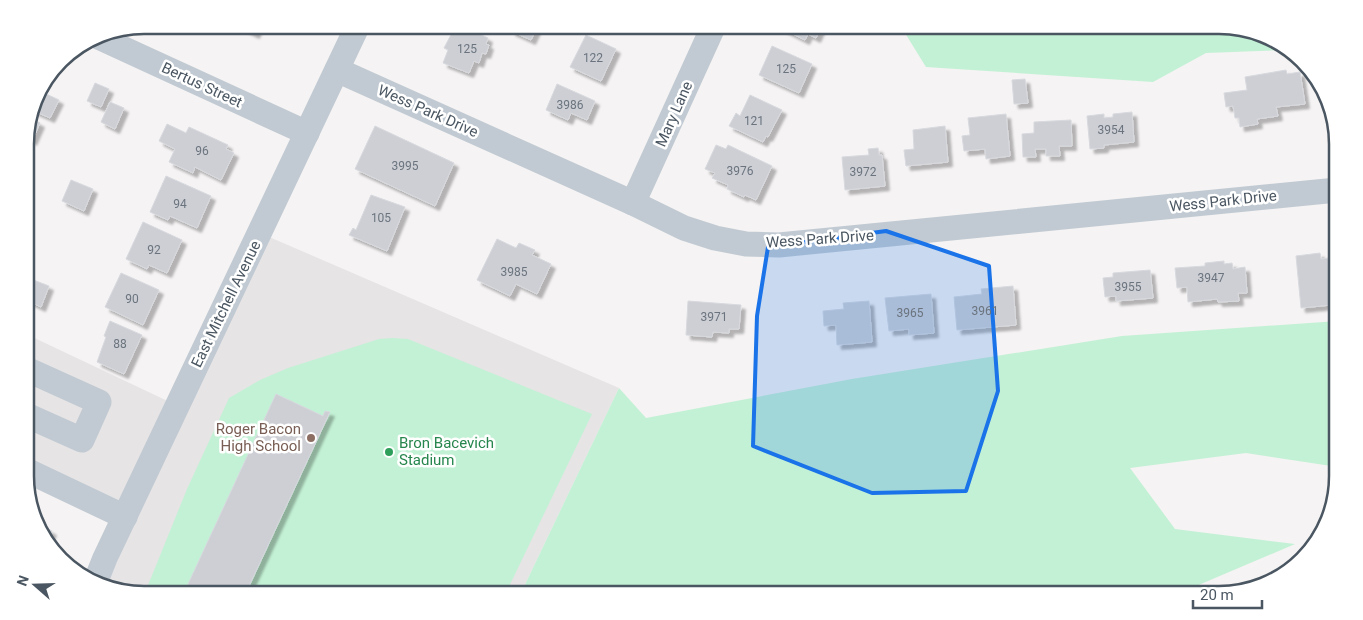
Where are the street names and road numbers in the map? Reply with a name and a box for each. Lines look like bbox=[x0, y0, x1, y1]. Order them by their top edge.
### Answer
street label: Bertus Street bbox=[159, 58, 245, 112]
street label: Mary Lane bbox=[652, 78, 696, 150]
street label: Wess Park Drive bbox=[375, 81, 481, 141]
street label: Wess Park Drive bbox=[1168, 186, 1278, 216]
street label: Wess Park Drive bbox=[766, 226, 874, 252]
street label: East Mitchell Avenue bbox=[187, 238, 265, 370]

